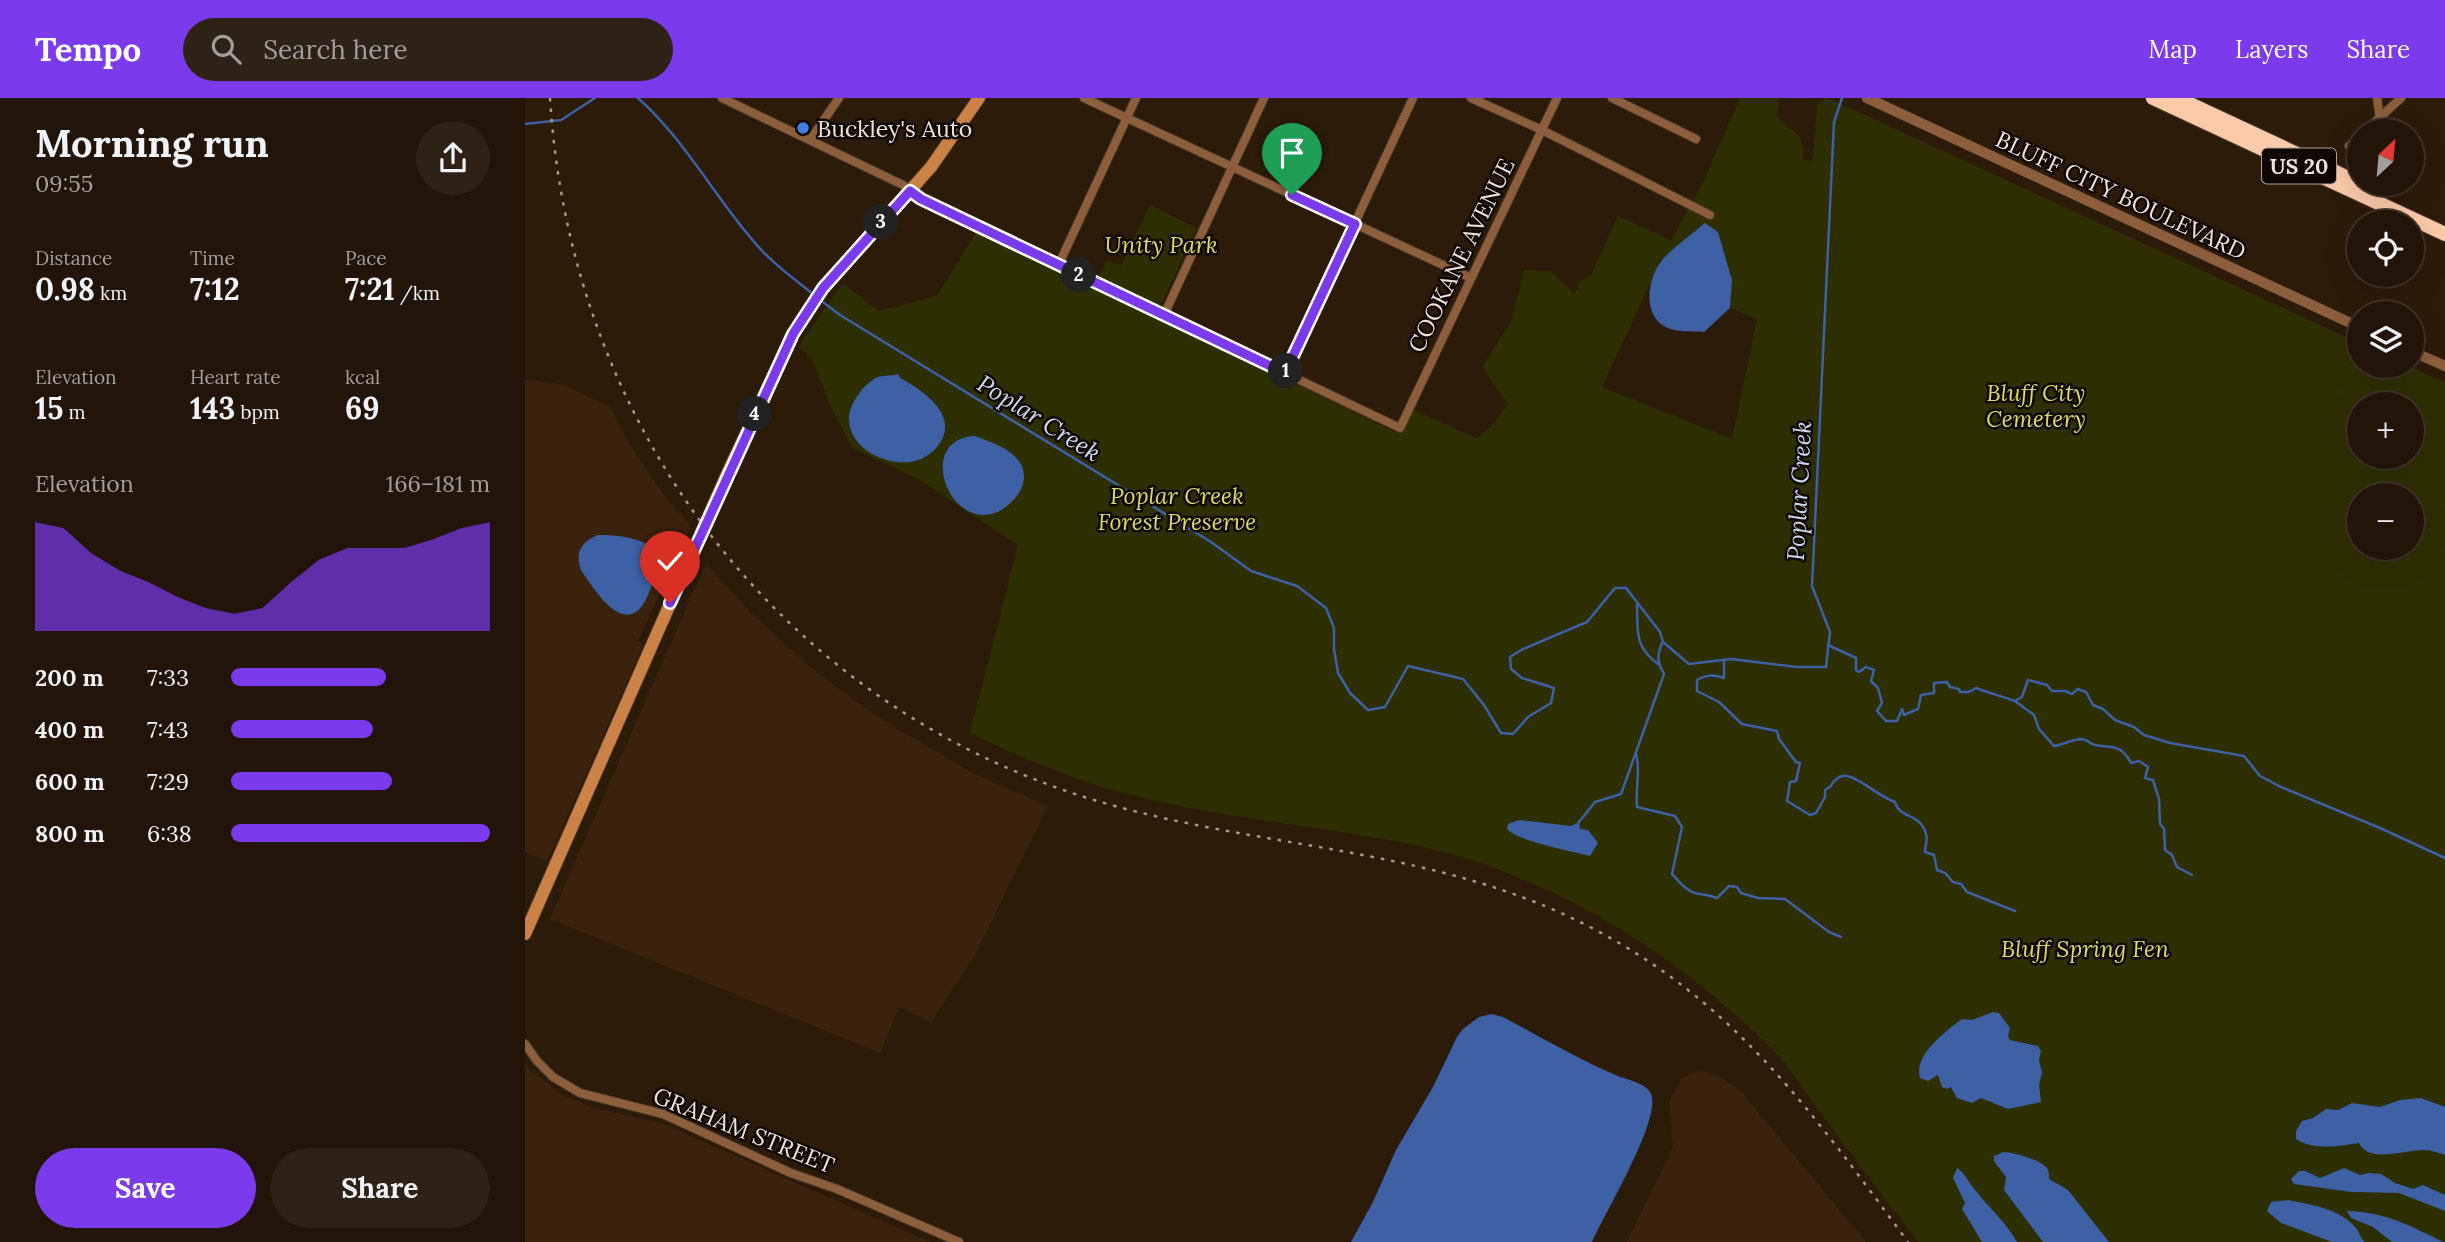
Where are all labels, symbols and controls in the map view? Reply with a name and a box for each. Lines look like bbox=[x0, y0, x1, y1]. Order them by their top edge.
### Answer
search box bbox=[183, 18, 673, 81]
text: Tempo bbox=[35, 28, 141, 70]
icon: search bbox=[207, 30, 245, 68]
text: Search here bbox=[263, 33, 408, 66]
text: Map bbox=[2148, 34, 2197, 65]
text: Layers bbox=[2235, 34, 2308, 65]
text: Share bbox=[2346, 34, 2410, 65]
place label: Buckley's Auto bbox=[817, 114, 972, 143]
text: Morning run bbox=[35, 119, 269, 167]
north arrow bbox=[2347, 119, 2424, 196]
map controls bbox=[2347, 119, 2424, 560]
marker: Buckley's Auto bbox=[795, 120, 811, 136]
button: share bbox=[416, 121, 490, 195]
pin bbox=[1262, 123, 1322, 195]
street label: BLUFF CITY BOULEVARD bbox=[1991, 124, 2251, 266]
icon: arrive bbox=[1273, 134, 1311, 172]
road number: US 20 bbox=[2262, 148, 2336, 184]
street label: COOKANE AVENUE bbox=[1401, 153, 1521, 357]
text: 09:55 bbox=[35, 169, 93, 198]
pin: 3 bbox=[863, 204, 899, 240]
text: 3 bbox=[875, 209, 886, 233]
button: locate bbox=[2347, 210, 2424, 287]
park label: Unity Park bbox=[1104, 230, 1218, 259]
text: Distance bbox=[35, 246, 112, 270]
text: Time bbox=[190, 246, 235, 270]
text: Pace bbox=[345, 246, 387, 270]
pin: 2 bbox=[1061, 258, 1097, 292]
text: 2 bbox=[1073, 262, 1084, 286]
text: 0.98 bbox=[35, 270, 95, 308]
text: 7:12 bbox=[190, 270, 240, 308]
text: 7:21 bbox=[345, 270, 395, 308]
text: km bbox=[95, 281, 127, 305]
text: /km bbox=[395, 281, 440, 305]
button: layers bbox=[2347, 301, 2424, 378]
pin: 1 bbox=[1269, 354, 1303, 388]
text: 1 bbox=[1282, 358, 1289, 382]
text: Elevation bbox=[35, 365, 117, 389]
text: Heart rate bbox=[190, 365, 281, 389]
text: kcal bbox=[345, 365, 380, 389]
water label: Poplar Creek bbox=[971, 368, 1107, 468]
park label: Bluff City Cemetery bbox=[1986, 378, 2086, 433]
text: 15 bbox=[35, 389, 63, 427]
text: 143 bbox=[190, 389, 235, 427]
text: 69 bbox=[345, 389, 380, 427]
button: + bbox=[2347, 392, 2424, 469]
pin: 4 bbox=[737, 396, 772, 432]
text: m bbox=[63, 400, 85, 424]
text: bpm bbox=[235, 400, 280, 424]
text: 4 bbox=[749, 401, 760, 425]
water label: Poplar Creek bbox=[1780, 420, 1818, 562]
text: Elevation bbox=[35, 469, 134, 498]
text: 166–181 m bbox=[386, 469, 490, 498]
park label: Poplar Creek Forest Preserve bbox=[1098, 481, 1256, 536]
button: − bbox=[2347, 483, 2424, 560]
pin bbox=[640, 531, 700, 603]
icon: check bbox=[651, 542, 689, 580]
text: 200 m bbox=[35, 663, 104, 692]
text: 7:33 bbox=[147, 663, 189, 692]
text: 400 m bbox=[35, 715, 104, 744]
text: 7:43 bbox=[147, 715, 189, 744]
text: 600 m bbox=[35, 767, 105, 796]
text: 7:29 bbox=[147, 767, 189, 796]
text: 800 m bbox=[35, 819, 105, 848]
text: 6:38 bbox=[147, 819, 192, 848]
park label: Bluff Spring Fen bbox=[2001, 934, 2169, 963]
street label: GRAHAM STREET bbox=[649, 1080, 839, 1180]
button: Save bbox=[35, 1148, 256, 1228]
button: Share bbox=[270, 1148, 490, 1228]

